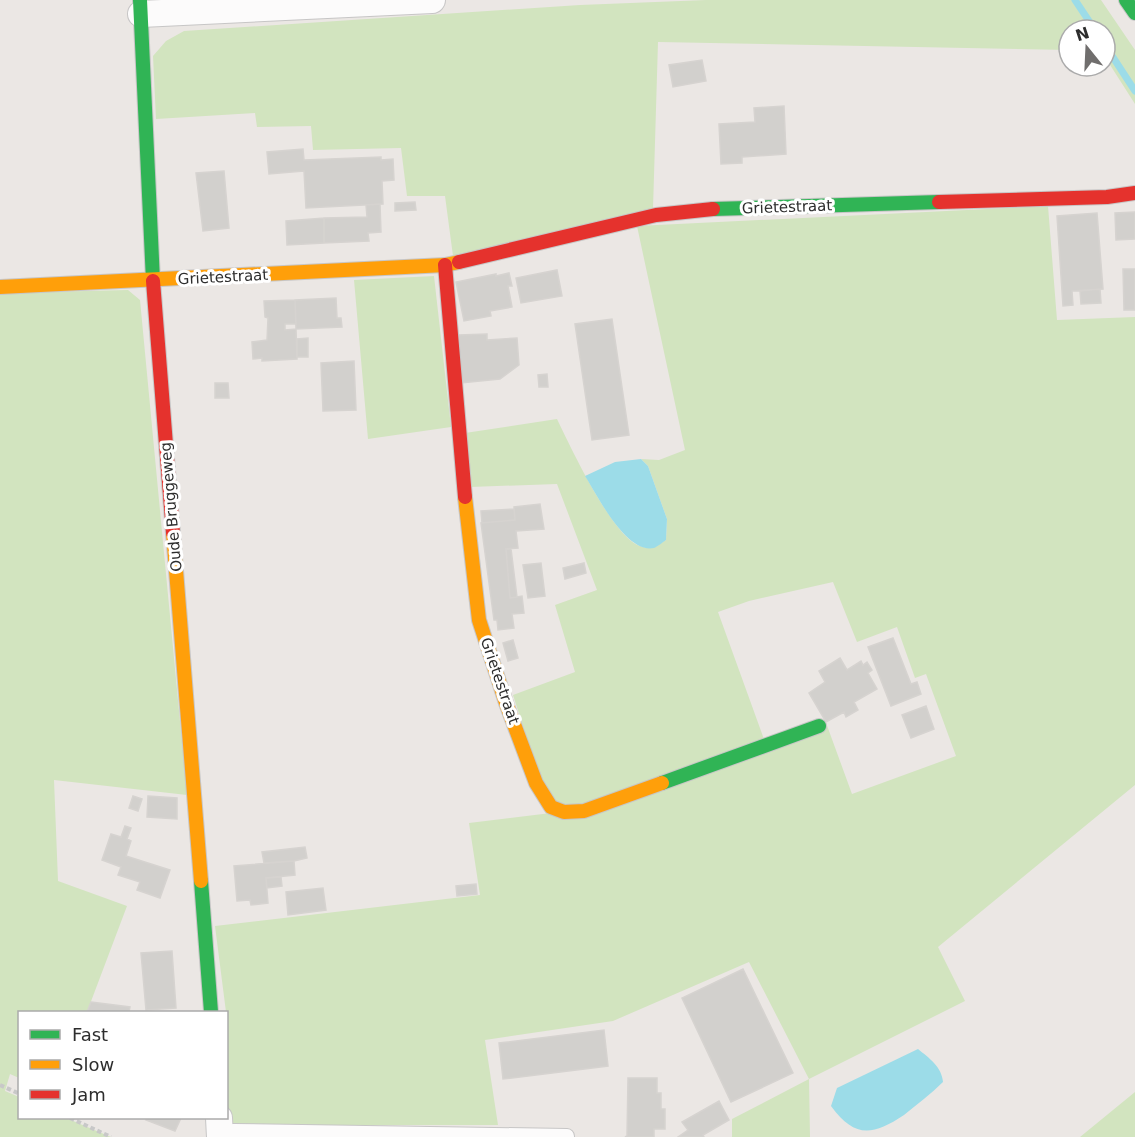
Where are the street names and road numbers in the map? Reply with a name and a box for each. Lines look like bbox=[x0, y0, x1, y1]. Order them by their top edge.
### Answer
street label: Grietestraat bbox=[741, 196, 833, 218]
street label: Grietestraat bbox=[177, 266, 269, 288]
street label: Oude Bruggeweg bbox=[156, 441, 186, 573]
street label: Grietestraat bbox=[477, 635, 523, 727]

